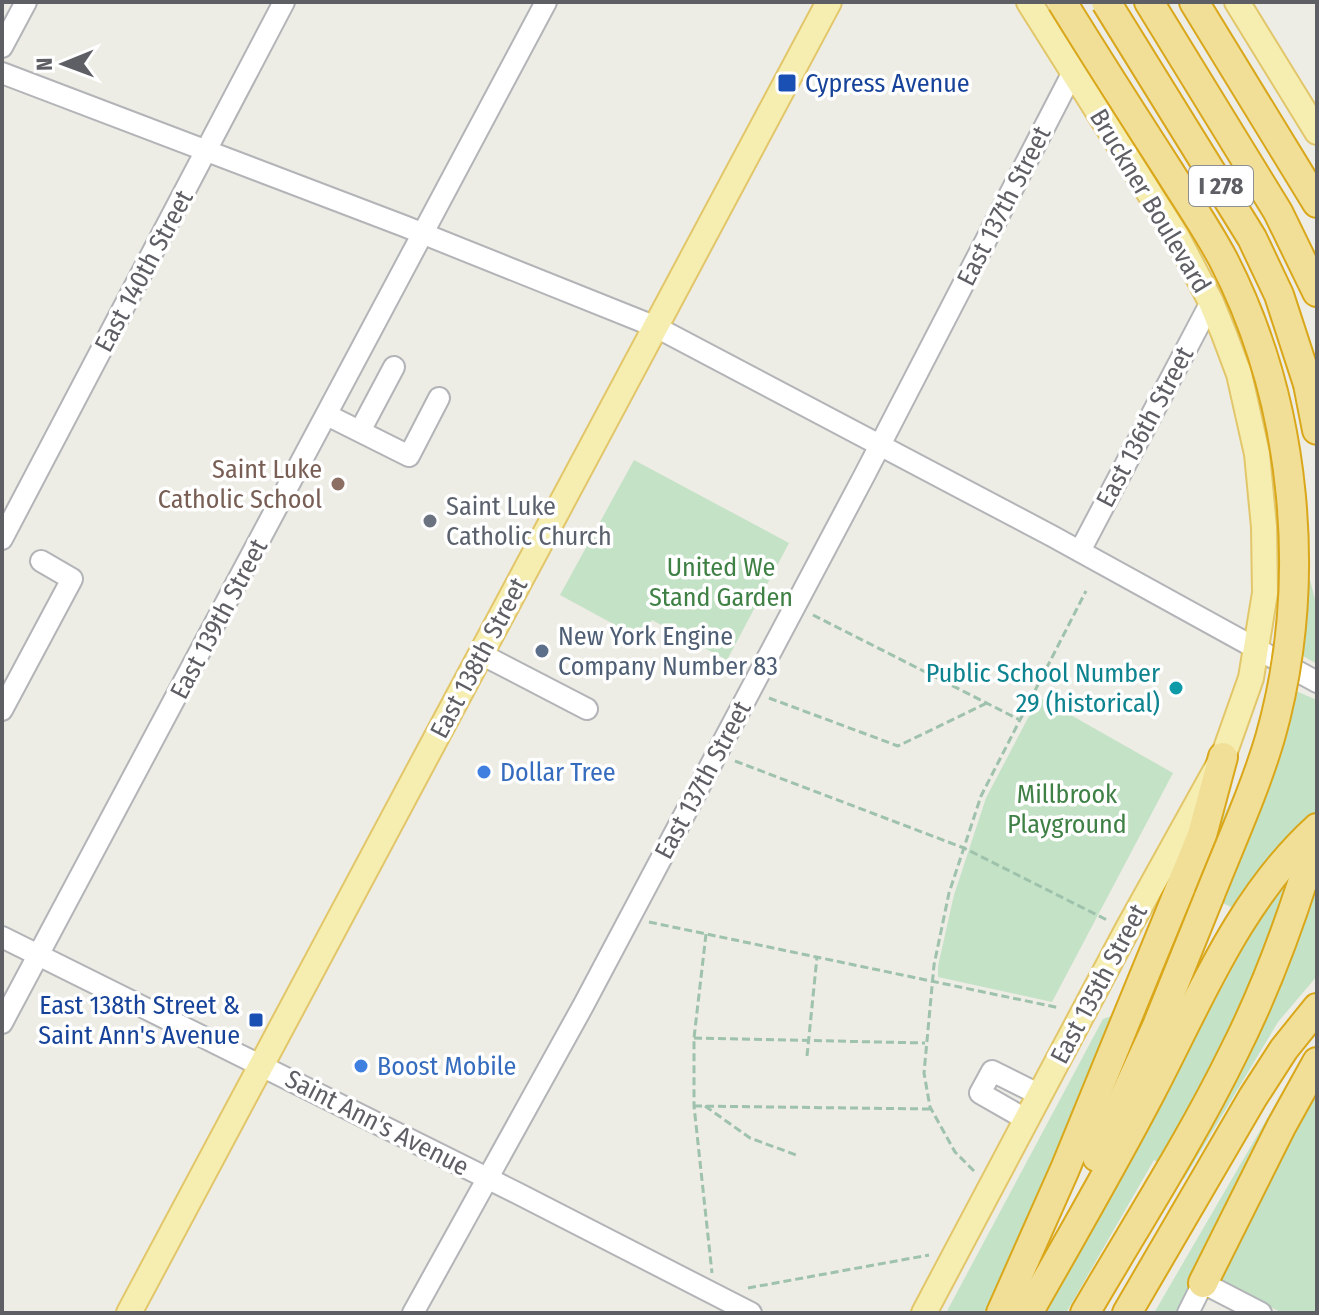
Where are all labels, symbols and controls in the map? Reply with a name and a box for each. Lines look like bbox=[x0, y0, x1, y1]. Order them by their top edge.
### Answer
north arrow bbox=[24, 24, 104, 104]
text: N bbox=[31, 58, 58, 71]
place label: Cypress Avenue bbox=[805, 68, 970, 99]
marker: Cypress Avenue bbox=[776, 72, 798, 94]
street label: Bruckner Boulevard bbox=[1083, 103, 1217, 299]
street label: East 137th Street bbox=[951, 121, 1058, 291]
road number: I 278 bbox=[1189, 166, 1253, 206]
street label: East 140th Street bbox=[88, 184, 200, 357]
street label: East 136th Street bbox=[1090, 341, 1201, 512]
place label: Saint Luke Catholic School bbox=[158, 454, 322, 515]
marker: Saint Luke Catholic School bbox=[329, 475, 347, 493]
place label: Saint Luke Catholic Church bbox=[446, 491, 612, 552]
marker: Saint Luke Catholic Church bbox=[421, 512, 439, 530]
street label: East 139th Street bbox=[164, 533, 274, 704]
park label: United We Stand Garden bbox=[649, 552, 793, 613]
street label: East 138th Street bbox=[424, 572, 535, 744]
place label: New York Engine Company Number 83 bbox=[558, 621, 778, 682]
marker: New York Engine Company Number 83 bbox=[533, 642, 551, 660]
place label: Public School Number 29 (historical) bbox=[926, 658, 1160, 719]
marker: Public School Number 29 (historical) bbox=[1167, 679, 1185, 697]
street label: East 137th Street bbox=[648, 695, 758, 864]
place label: Dollar Tree bbox=[500, 757, 616, 788]
marker: Dollar Tree bbox=[475, 763, 493, 781]
park label: Millbrook Playground bbox=[1007, 779, 1127, 840]
street label: East 135th Street bbox=[1044, 899, 1154, 1069]
place label: East 138th Street & Saint Ann's Avenue bbox=[38, 990, 240, 1051]
marker: East 138th Street & Saint Ann's Avenue bbox=[247, 1011, 265, 1029]
place label: Boost Mobile bbox=[377, 1051, 516, 1082]
marker: Boost Mobile bbox=[352, 1057, 370, 1075]
street label: Saint Ann's Avenue bbox=[280, 1063, 474, 1183]

